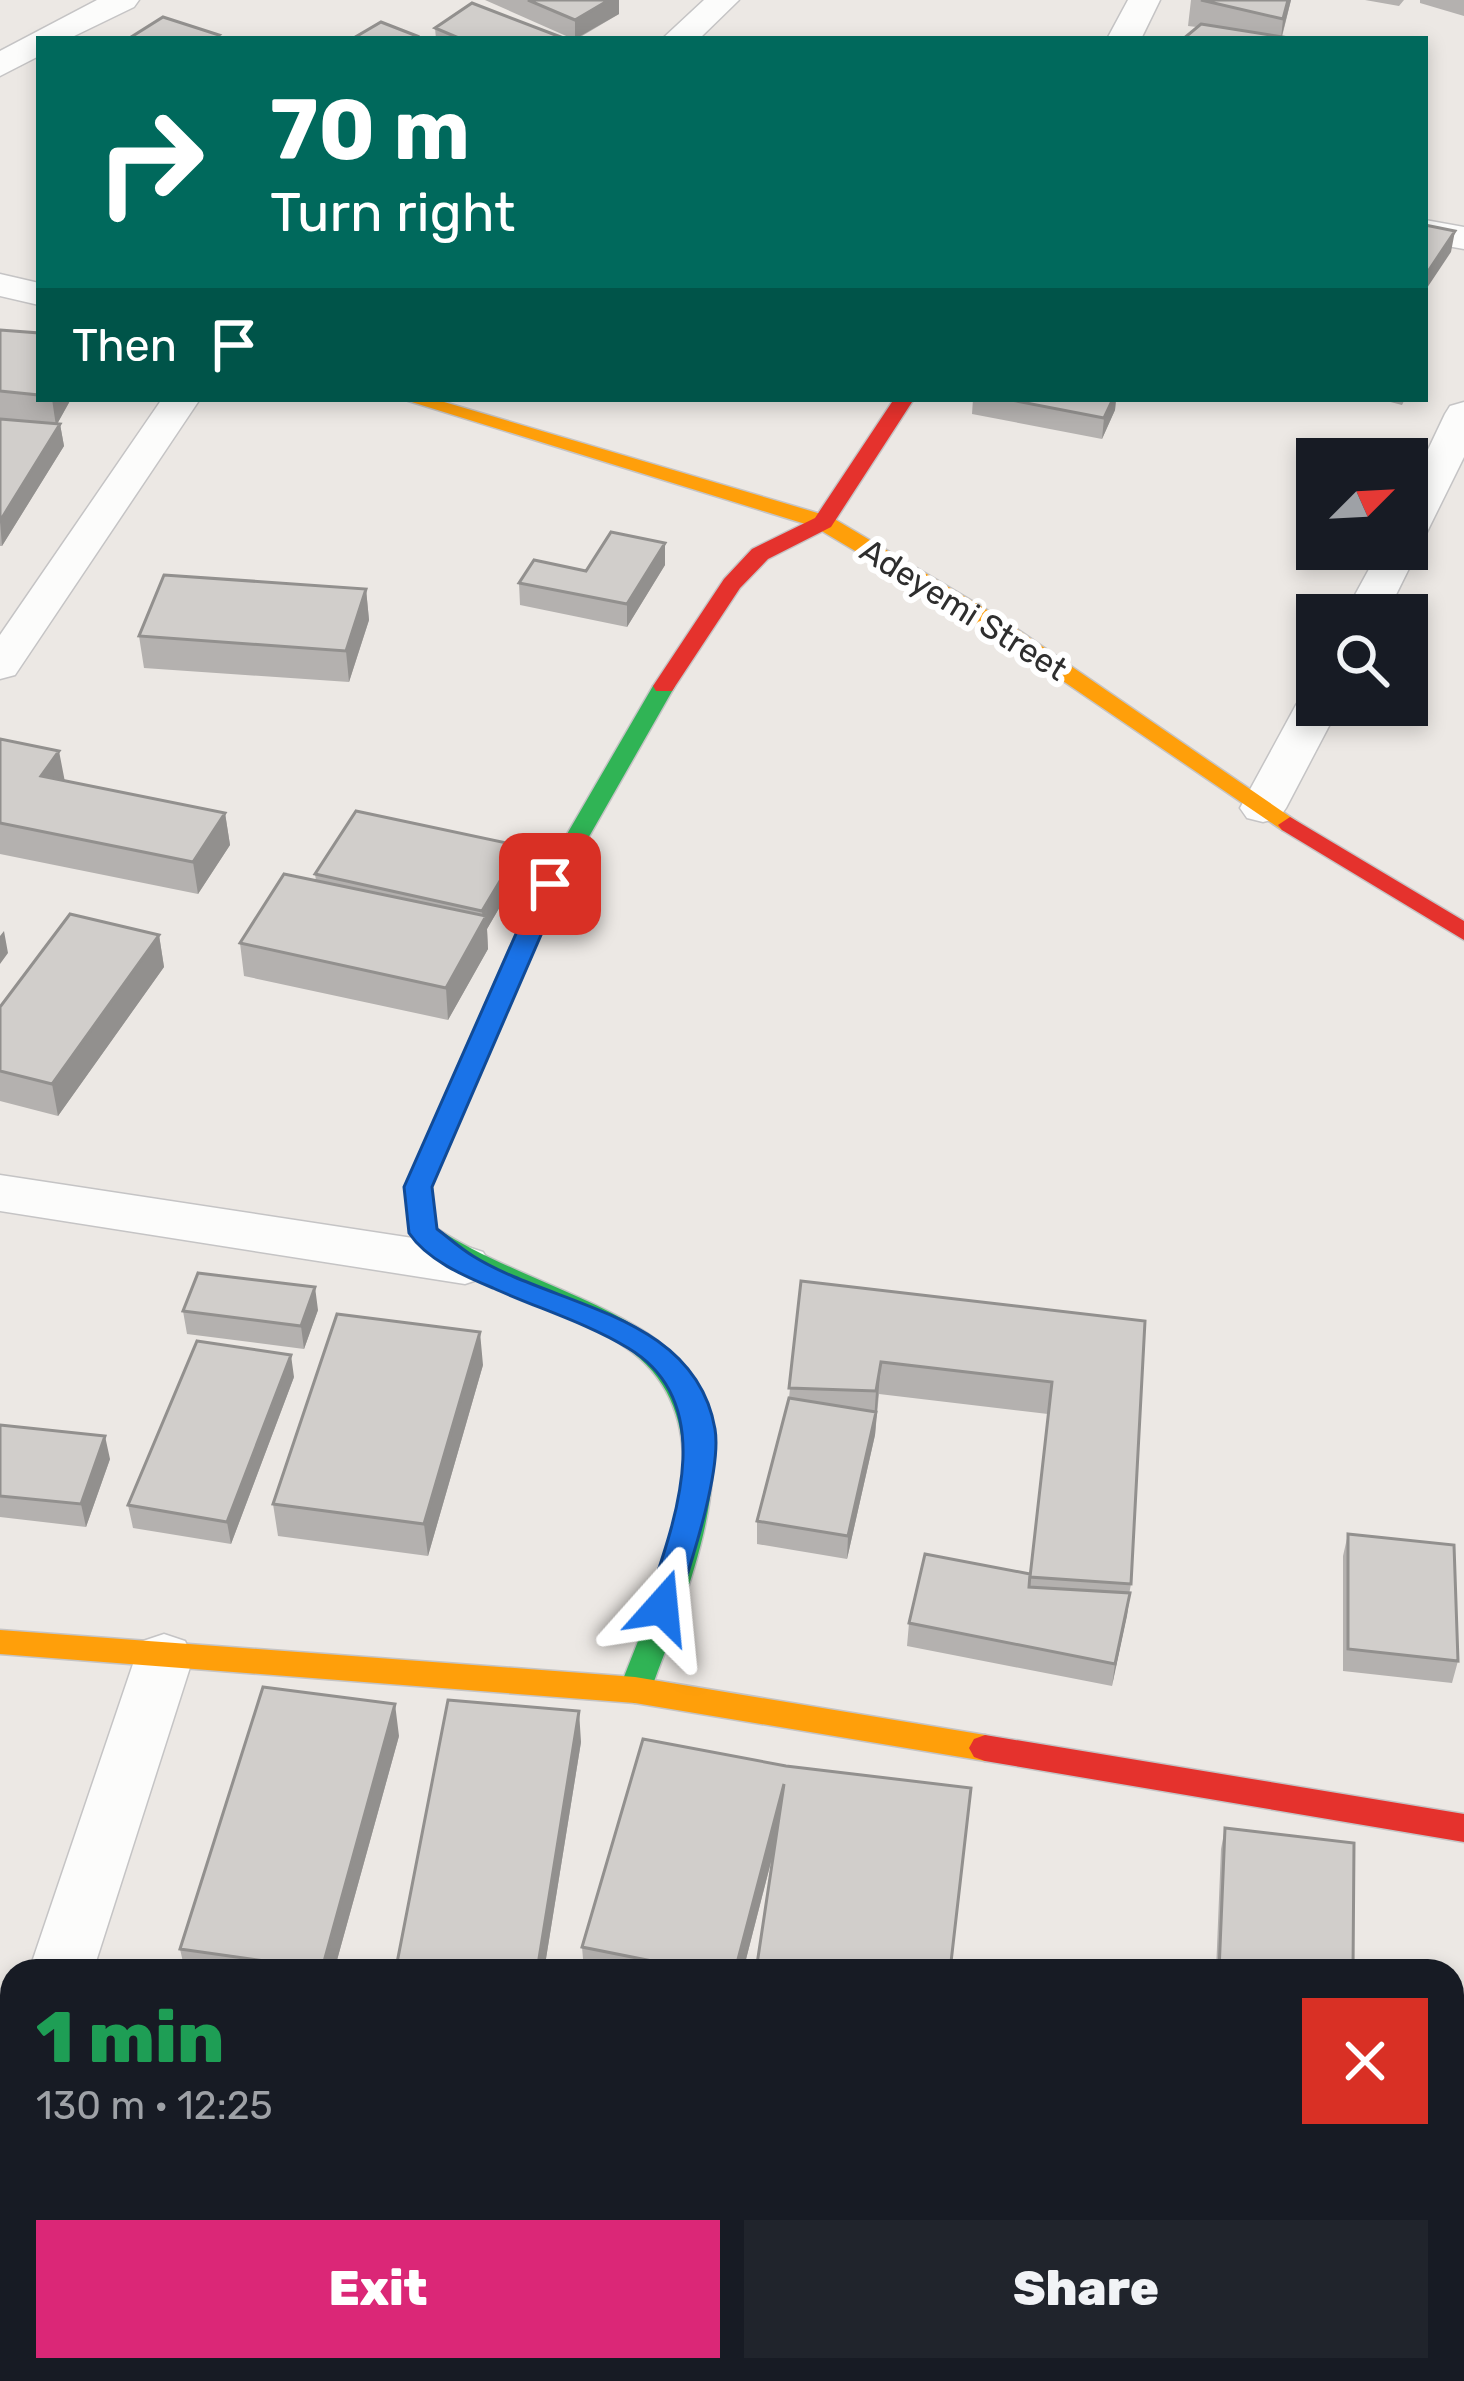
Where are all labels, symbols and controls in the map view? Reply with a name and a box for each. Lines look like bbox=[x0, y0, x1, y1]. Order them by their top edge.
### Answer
text: 70 m bbox=[270, 80, 470, 180]
icon: right bbox=[72, 84, 228, 240]
text: Turn right bbox=[270, 181, 515, 245]
icon: arrive bbox=[201, 312, 267, 378]
text: Then bbox=[72, 319, 177, 372]
north arrow bbox=[1296, 438, 1428, 570]
map controls bbox=[1296, 438, 1428, 726]
street label: Adeyemi Street bbox=[853, 530, 1074, 689]
button: search bbox=[1296, 594, 1428, 726]
pin bbox=[499, 833, 601, 935]
icon: arrive bbox=[517, 851, 583, 917]
position arrow bbox=[599, 1544, 725, 1670]
text: 1 min bbox=[36, 1995, 224, 2080]
button: close bbox=[1302, 1998, 1428, 2124]
text: 130 m · 12:25 bbox=[36, 2083, 273, 2129]
button: Exit bbox=[36, 2220, 720, 2358]
button: Share bbox=[744, 2220, 1428, 2358]

